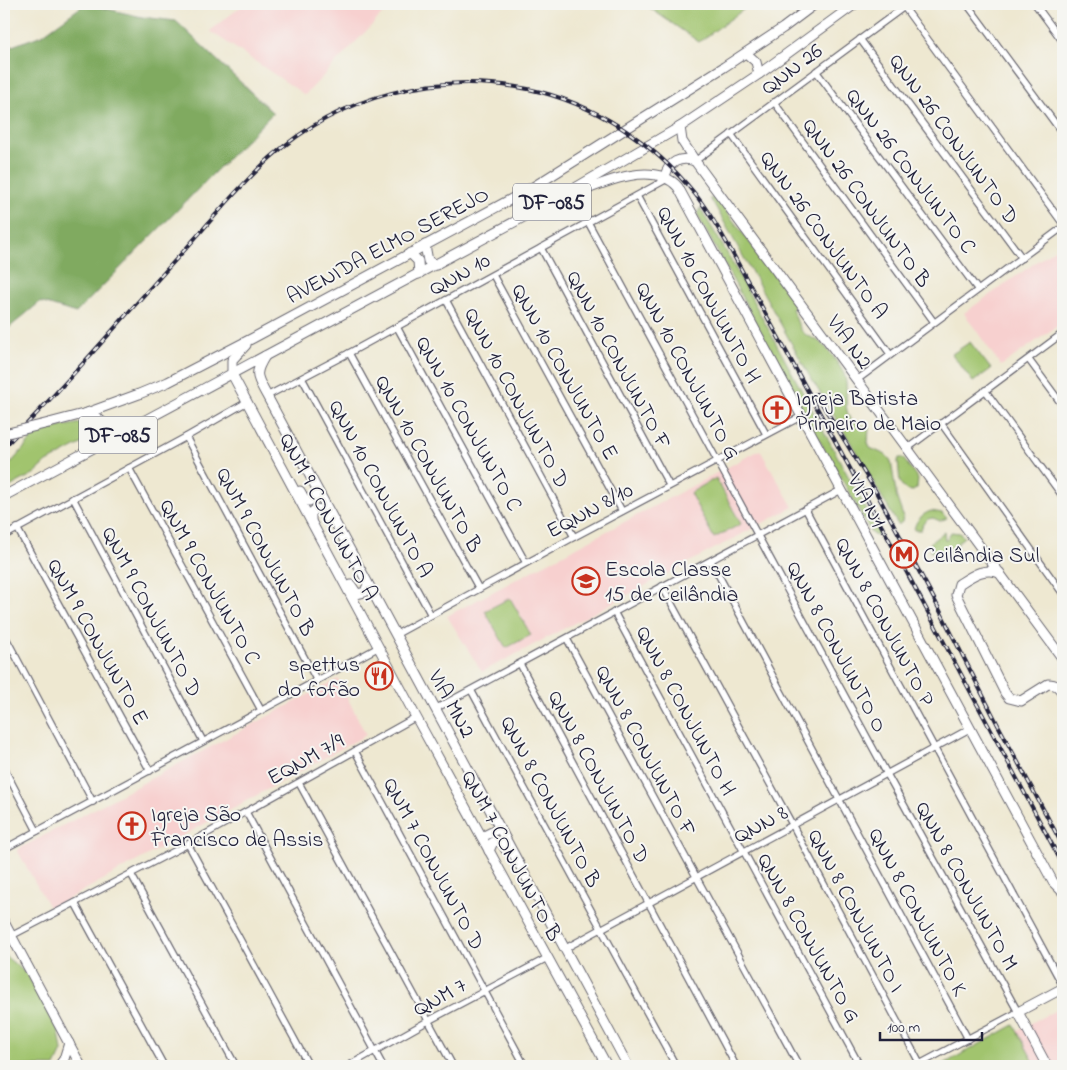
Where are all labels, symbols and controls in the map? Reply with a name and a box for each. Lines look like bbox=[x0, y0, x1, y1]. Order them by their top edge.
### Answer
street label: QNN 26 bbox=[755, 36, 831, 104]
street label: QNN 26 CONJUNTO D bbox=[880, 48, 1026, 232]
street label: QNN 26 CONJUNTO C bbox=[837, 82, 983, 261]
street label: QNN 26 CONJUNTO B bbox=[793, 112, 938, 295]
street label: QNN 26 CONJUNTO A bbox=[750, 145, 895, 327]
street label: AVENIDA ELMO SEREJO bbox=[281, 180, 495, 314]
road number: DF-085 bbox=[513, 183, 591, 220]
street label: QNN 10 CONJUNTO H bbox=[647, 201, 768, 390]
street label: QNN 10 bbox=[424, 246, 497, 306]
street label: QNN 10 CONJUNTO F bbox=[557, 265, 678, 455]
street label: QNN 10 CONJUNTO G bbox=[626, 277, 747, 466]
street label: QNN 10 CONJUNTO E bbox=[502, 278, 625, 467]
street label: QNN 10 CONJUNTO D bbox=[454, 302, 576, 494]
street label: VIA N2 bbox=[817, 308, 879, 377]
street label: QNN 10 CONJUNTO C bbox=[406, 331, 529, 518]
street label: QNN 10 CONJUNTO B bbox=[365, 370, 490, 559]
place label: Igreja Batista Primeiro de Maio bbox=[796, 384, 941, 441]
street label: QNN 10 CONJUNTO A bbox=[319, 395, 440, 584]
church icon: Igreja Batista Primeiro de Maio bbox=[762, 395, 792, 425]
road number: DF-085 bbox=[79, 416, 157, 454]
street label: QNM 9 CONJUNTO A bbox=[269, 428, 385, 607]
street label: QNM 9 CONJUNTO B bbox=[206, 462, 323, 643]
street label: VIA N1 bbox=[838, 468, 893, 534]
street label: EQNN 8/10 bbox=[541, 475, 640, 548]
street label: QNM 9 CONJUNTO C bbox=[150, 494, 267, 671]
street label: QNM 9 CONJUNTO D bbox=[92, 521, 209, 703]
street label: QNN 8 CONJUNTO P bbox=[825, 532, 942, 713]
metro station icon: Ceilândia Sul bbox=[889, 539, 919, 569]
place label: Ceilândia Sul bbox=[923, 541, 1039, 573]
street label: QNM 9 CONJUNTO E bbox=[37, 553, 155, 732]
place label: Escola Classe 15 de Ceilândia bbox=[605, 555, 738, 612]
street label: QNN 8 CONJUNTO O bbox=[777, 556, 894, 739]
school or university icon: Escola Classe 15 de Ceilândia bbox=[571, 566, 601, 596]
street label: QNN 8 CONJUNTO H bbox=[626, 621, 743, 802]
place label: spettus do fofão bbox=[278, 650, 360, 707]
street label: QNN 8 CONJUNTO F bbox=[586, 660, 703, 843]
restaurant icon: spettus do fofão bbox=[364, 661, 394, 691]
street label: VIA MN2 bbox=[418, 664, 482, 744]
street label: QNN 8 CONJUNTO D bbox=[538, 685, 657, 870]
street label: QNN 8 CONJUNTO B bbox=[490, 711, 608, 894]
street label: EQNM 7/9 bbox=[262, 726, 351, 795]
street label: QNM 7 CONJUNTO B bbox=[452, 765, 569, 948]
street label: QNM 7 CONJUNTO D bbox=[373, 772, 491, 956]
street label: QNN 8 CONJUNTO M bbox=[906, 796, 1025, 977]
street label: QNN 8 bbox=[728, 798, 794, 853]
place label: Igreja São Francisco de Assis bbox=[150, 800, 324, 857]
church icon: Igreja São Francisco de Assis bbox=[117, 811, 147, 841]
street label: QNN 8 CONJUNTO K bbox=[858, 823, 974, 1003]
street label: QNN 8 CONJUNTO I bbox=[798, 824, 911, 999]
street label: QNN 8 CONJUNTO G bbox=[747, 848, 867, 1029]
street label: QNM 7 bbox=[408, 971, 473, 1026]
scale bar bbox=[880, 1010, 982, 1042]
text: 100 m bbox=[887, 1017, 920, 1039]

